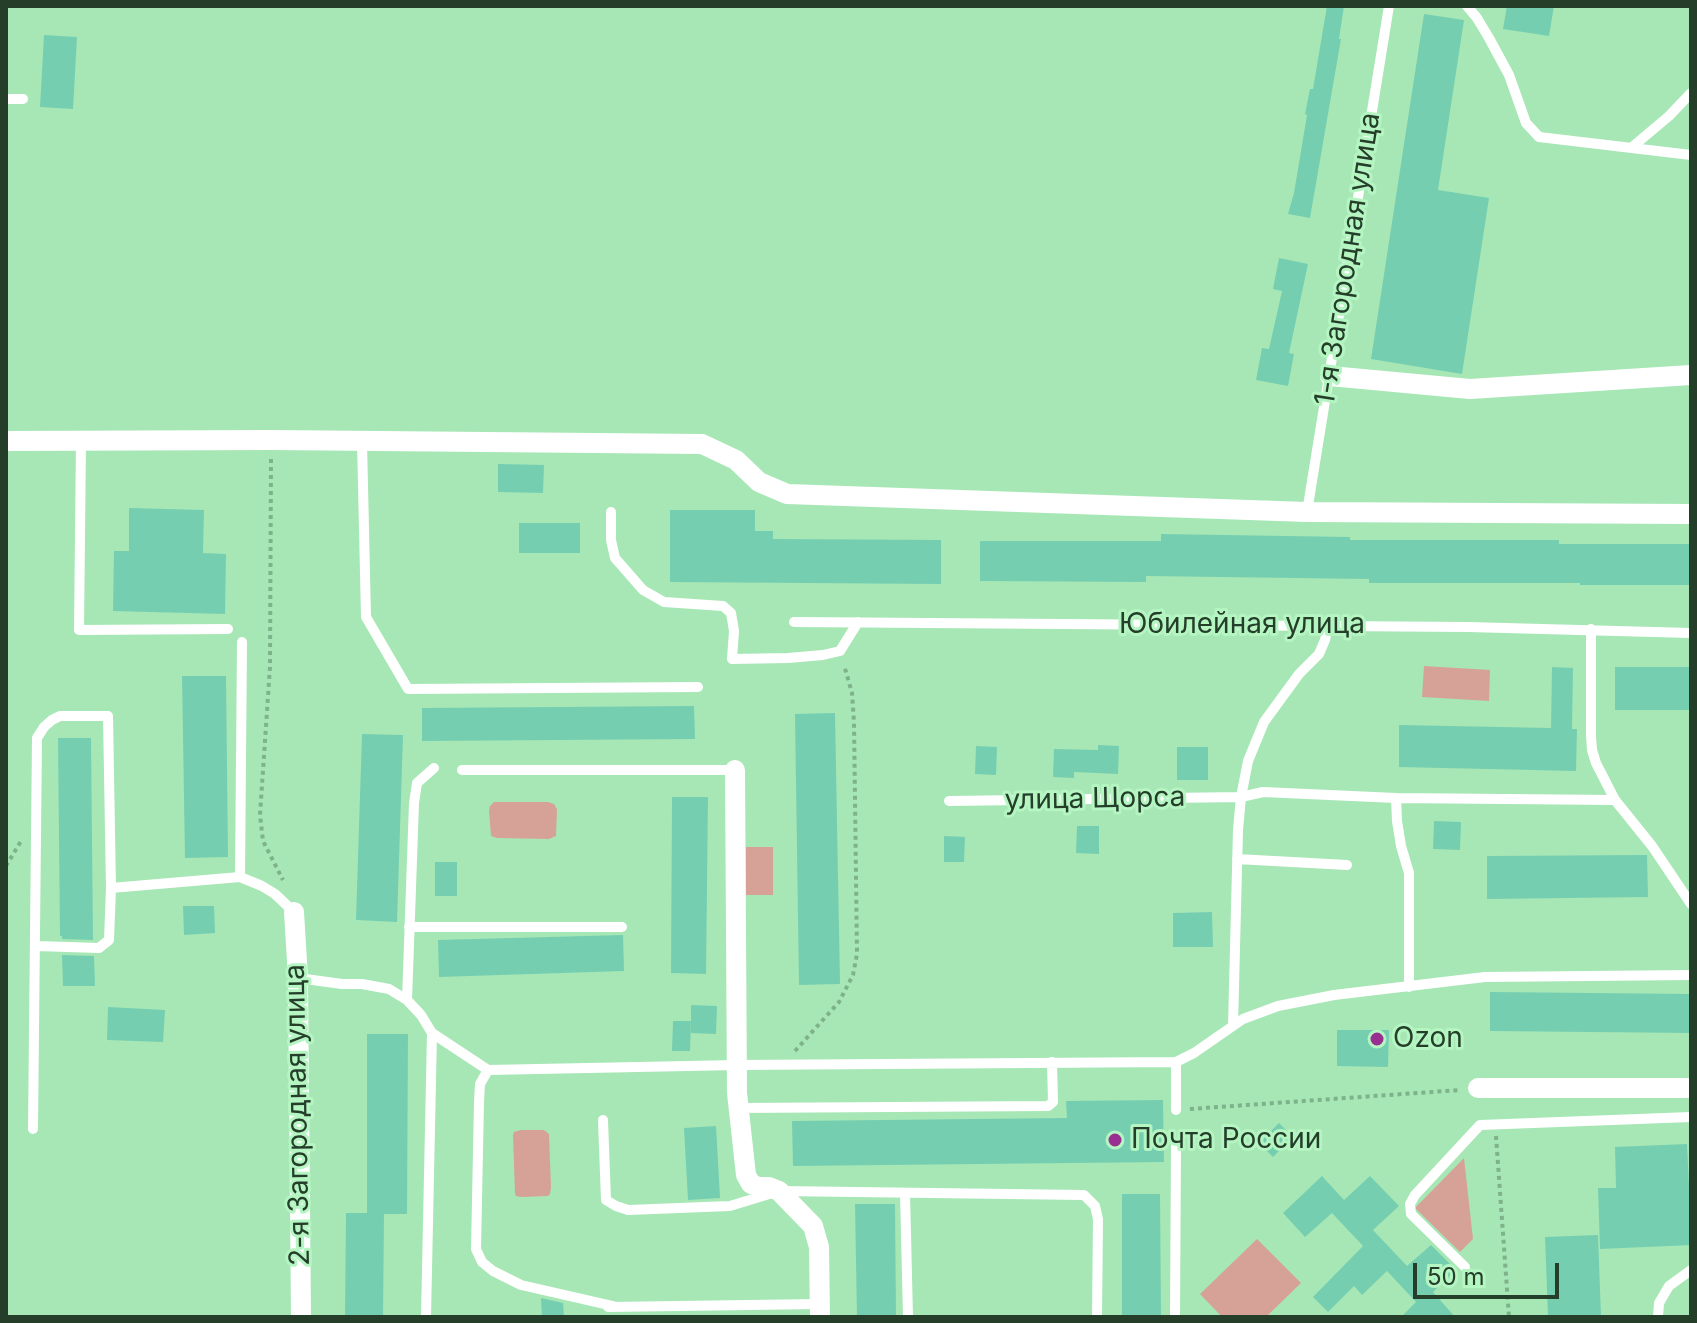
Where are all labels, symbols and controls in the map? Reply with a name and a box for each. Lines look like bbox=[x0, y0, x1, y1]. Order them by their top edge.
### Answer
street label: 1-я Загородная улица bbox=[1308, 110, 1388, 408]
street label: Юбилейная улица bbox=[1119, 608, 1365, 642]
street label: улица Щорса bbox=[1004, 781, 1186, 817]
street label: 2-я Загородная улица bbox=[279, 964, 317, 1266]
place label: Ozon bbox=[1393, 1022, 1463, 1056]
marker: Ozon bbox=[1368, 1030, 1386, 1048]
place label: Почта России bbox=[1131, 1123, 1321, 1157]
marker: Почта России bbox=[1106, 1131, 1124, 1149]
scale bar bbox=[1417, 1247, 1563, 1297]
text: 50 m bbox=[1427, 1262, 1485, 1291]

